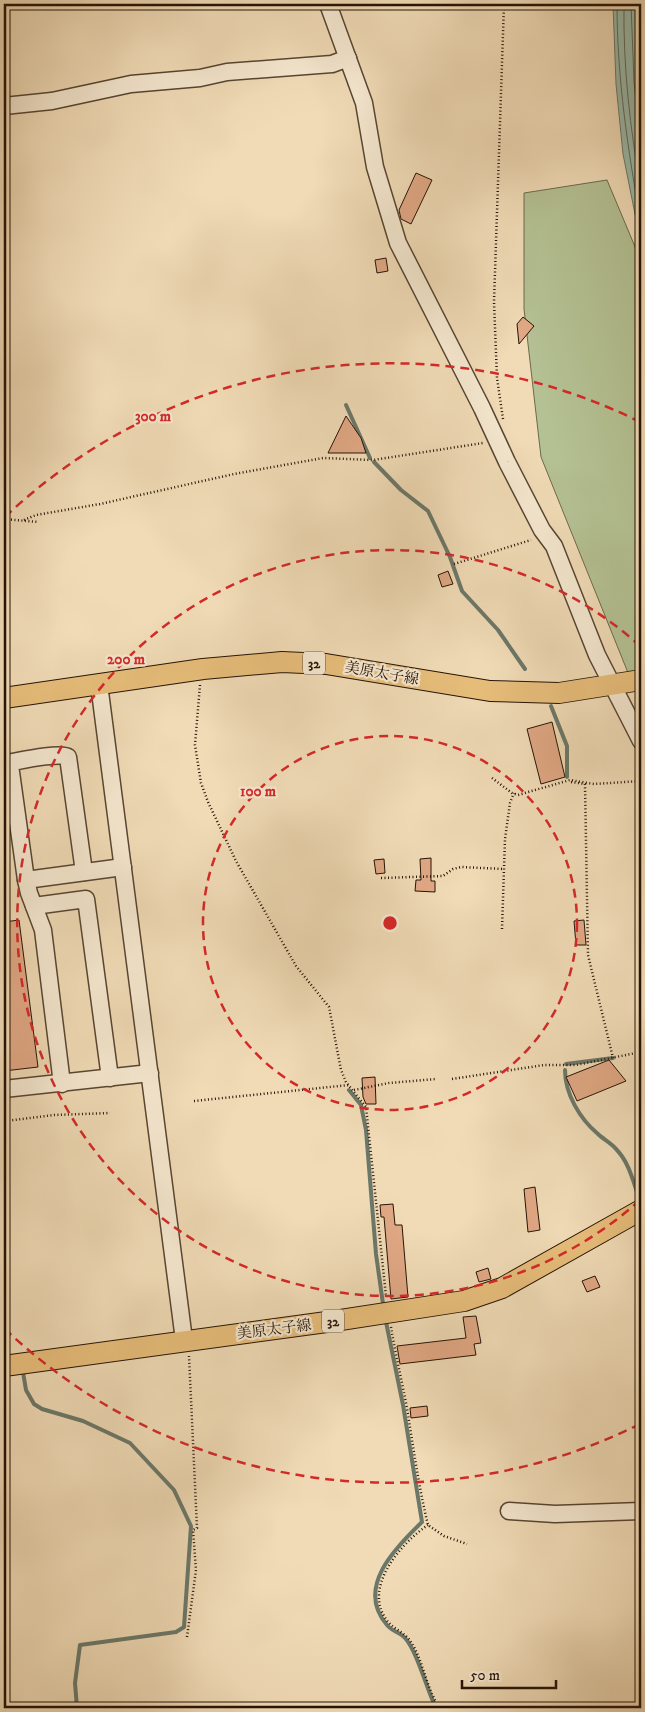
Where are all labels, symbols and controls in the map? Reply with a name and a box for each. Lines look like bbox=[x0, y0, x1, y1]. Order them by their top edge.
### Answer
text: 300 m bbox=[135, 407, 172, 426]
text: 200 m bbox=[107, 650, 146, 669]
road number: 32 bbox=[303, 651, 325, 674]
street label: 美原太子線 bbox=[343, 658, 421, 689]
text: 100 m bbox=[240, 782, 277, 801]
centre of rings bbox=[381, 914, 399, 932]
road number: 32 bbox=[322, 1310, 344, 1332]
street label: 美原太子線 bbox=[236, 1315, 312, 1343]
scale bar bbox=[462, 1657, 556, 1689]
text: 50 m bbox=[470, 1666, 500, 1685]

